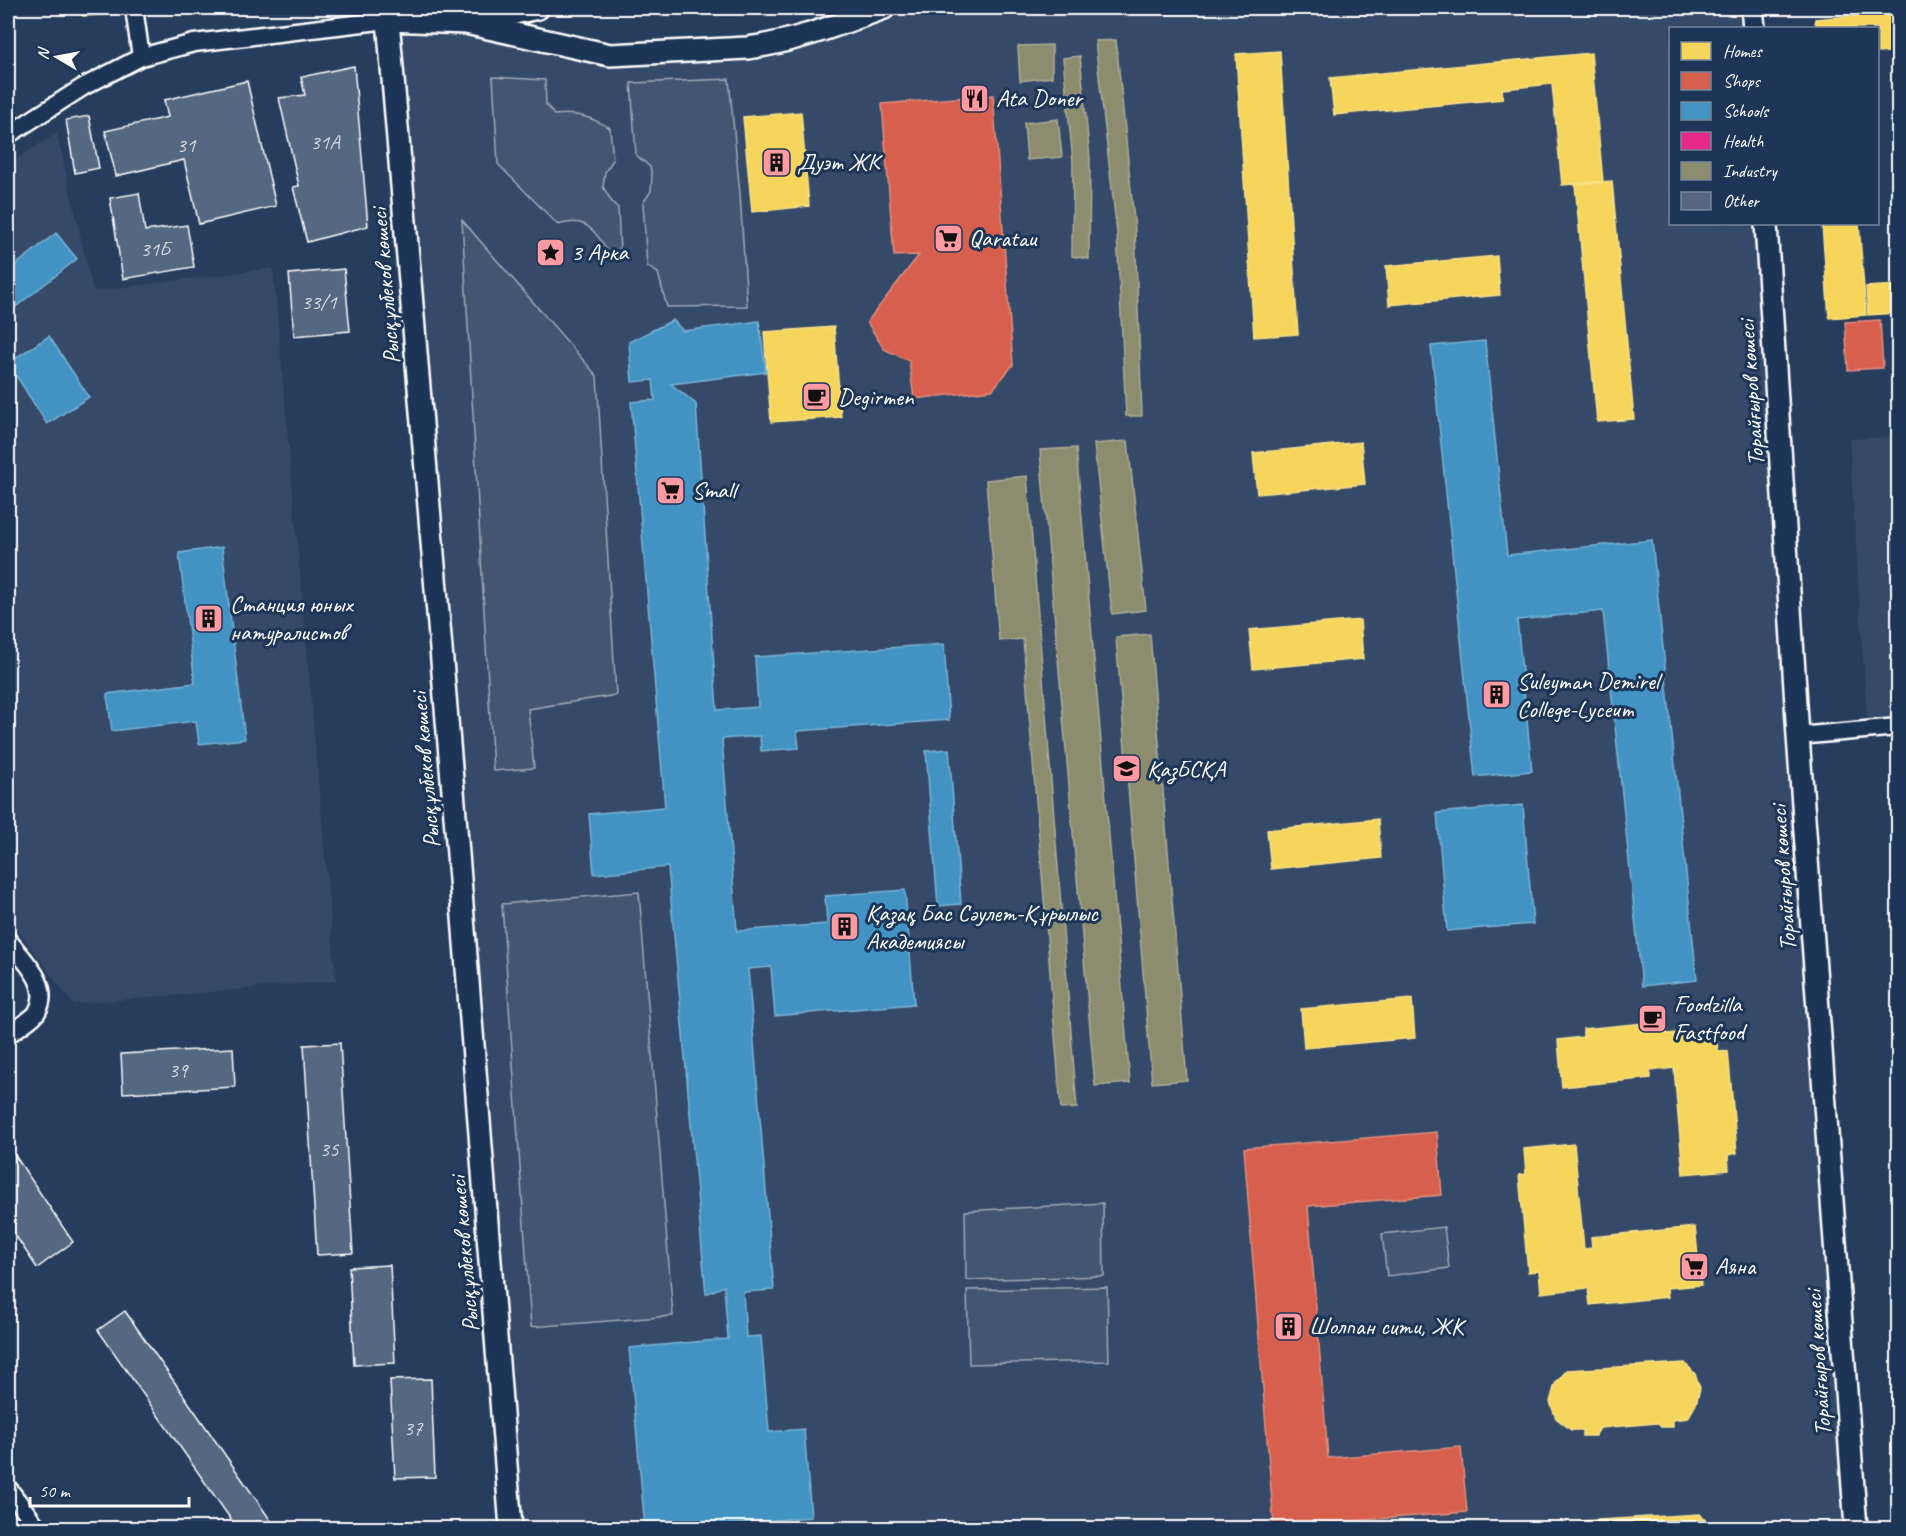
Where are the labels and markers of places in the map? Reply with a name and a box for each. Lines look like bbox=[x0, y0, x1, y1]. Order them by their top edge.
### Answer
restaurant icon: Ata Doner bbox=[959, 82, 991, 114]
place label: Ata Doner bbox=[996, 83, 1084, 113]
building icon: Дуэт ЖК bbox=[760, 146, 792, 178]
place label: Дуэт ЖК bbox=[797, 147, 883, 177]
supermarket icon: Qaratau bbox=[932, 222, 964, 254]
place label: Qaratau bbox=[969, 223, 1039, 253]
place icon: 3 Арка bbox=[534, 236, 566, 268]
place label: 3 Арка bbox=[571, 237, 629, 267]
cafe icon: Degirmen bbox=[801, 381, 833, 413]
place label: Degirmen bbox=[838, 382, 915, 412]
supermarket icon: Small bbox=[655, 474, 687, 506]
place label: Small bbox=[692, 475, 740, 505]
place label: Станция юных натуралистов bbox=[230, 589, 354, 647]
building icon: Станция юных натуралистов bbox=[193, 602, 225, 634]
place label: Suleyman Demirel College-Lyceum bbox=[1517, 666, 1663, 724]
building icon: Suleyman Demirel College-Lyceum bbox=[1480, 679, 1512, 711]
school or university icon: ҚазБСҚА bbox=[1110, 753, 1142, 785]
place label: ҚазБСҚА bbox=[1147, 754, 1226, 785]
place label: Қазақ Бас Сәулет-Құрылыс Академиясы bbox=[866, 898, 1099, 956]
building icon: Қазақ Бас Сәулет-Құрылыс Академиясы bbox=[829, 911, 861, 943]
place label: Foodzilla Fastfood bbox=[1674, 989, 1748, 1047]
cafe icon: Foodzilla Fastfood bbox=[1637, 1002, 1669, 1034]
supermarket icon: Аяна bbox=[1678, 1250, 1710, 1282]
place label: Аяна bbox=[1715, 1251, 1757, 1281]
building icon: Шолпан сити, ЖК bbox=[1272, 1310, 1304, 1342]
place label: Шолпан сити, ЖК bbox=[1309, 1311, 1467, 1341]

